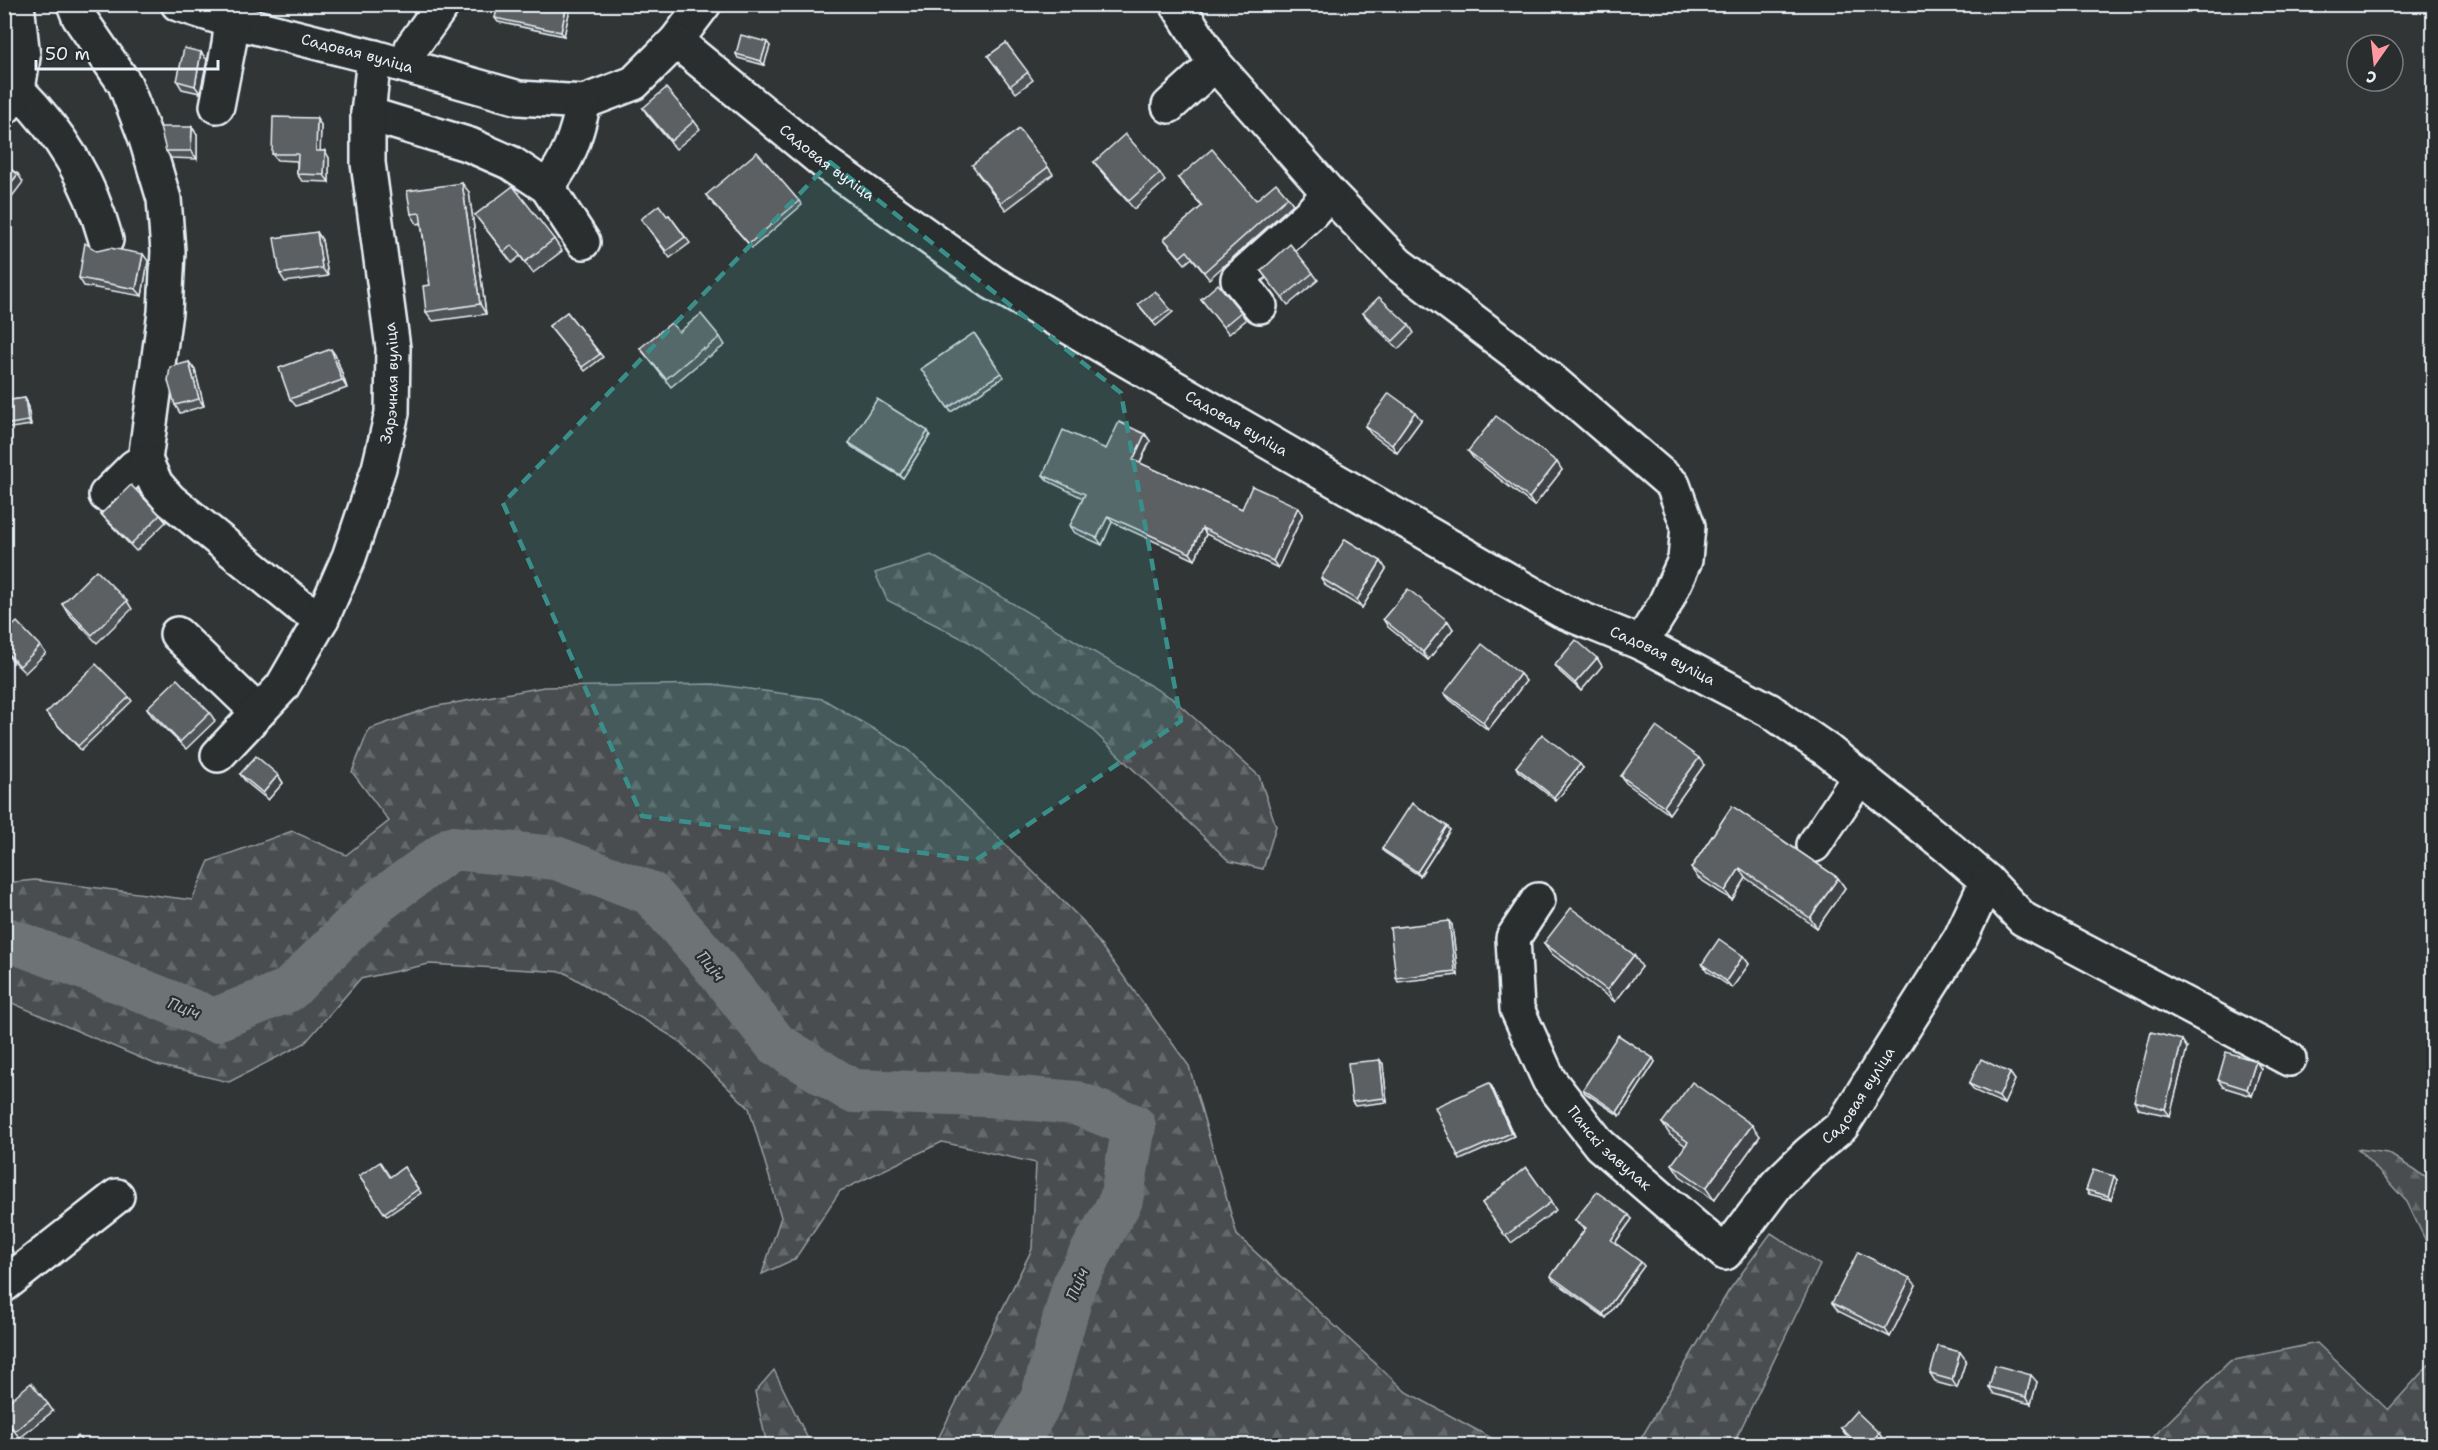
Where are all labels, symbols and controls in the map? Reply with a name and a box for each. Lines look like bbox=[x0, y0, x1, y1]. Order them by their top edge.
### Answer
street label: Садовая вуліца bbox=[299, 29, 416, 78]
scale bar bbox=[36, 33, 218, 71]
north arrow bbox=[2345, 33, 2405, 93]
text: 50 m bbox=[45, 42, 90, 66]
text: С bbox=[2364, 66, 2379, 88]
street label: Садовая вуліца bbox=[775, 120, 879, 206]
street label: Зарэчная вуліца bbox=[375, 321, 403, 446]
street label: Садовая вуліца bbox=[1182, 386, 1292, 461]
street label: Садовая вуліца bbox=[1607, 621, 1719, 690]
water label: Пціч bbox=[692, 946, 730, 986]
water label: Пціч bbox=[165, 992, 204, 1024]
street label: Садовая вуліца bbox=[1818, 1043, 1900, 1149]
street label: Панскі завулак bbox=[1563, 1102, 1656, 1195]
water label: Пціч bbox=[1061, 1264, 1093, 1303]

